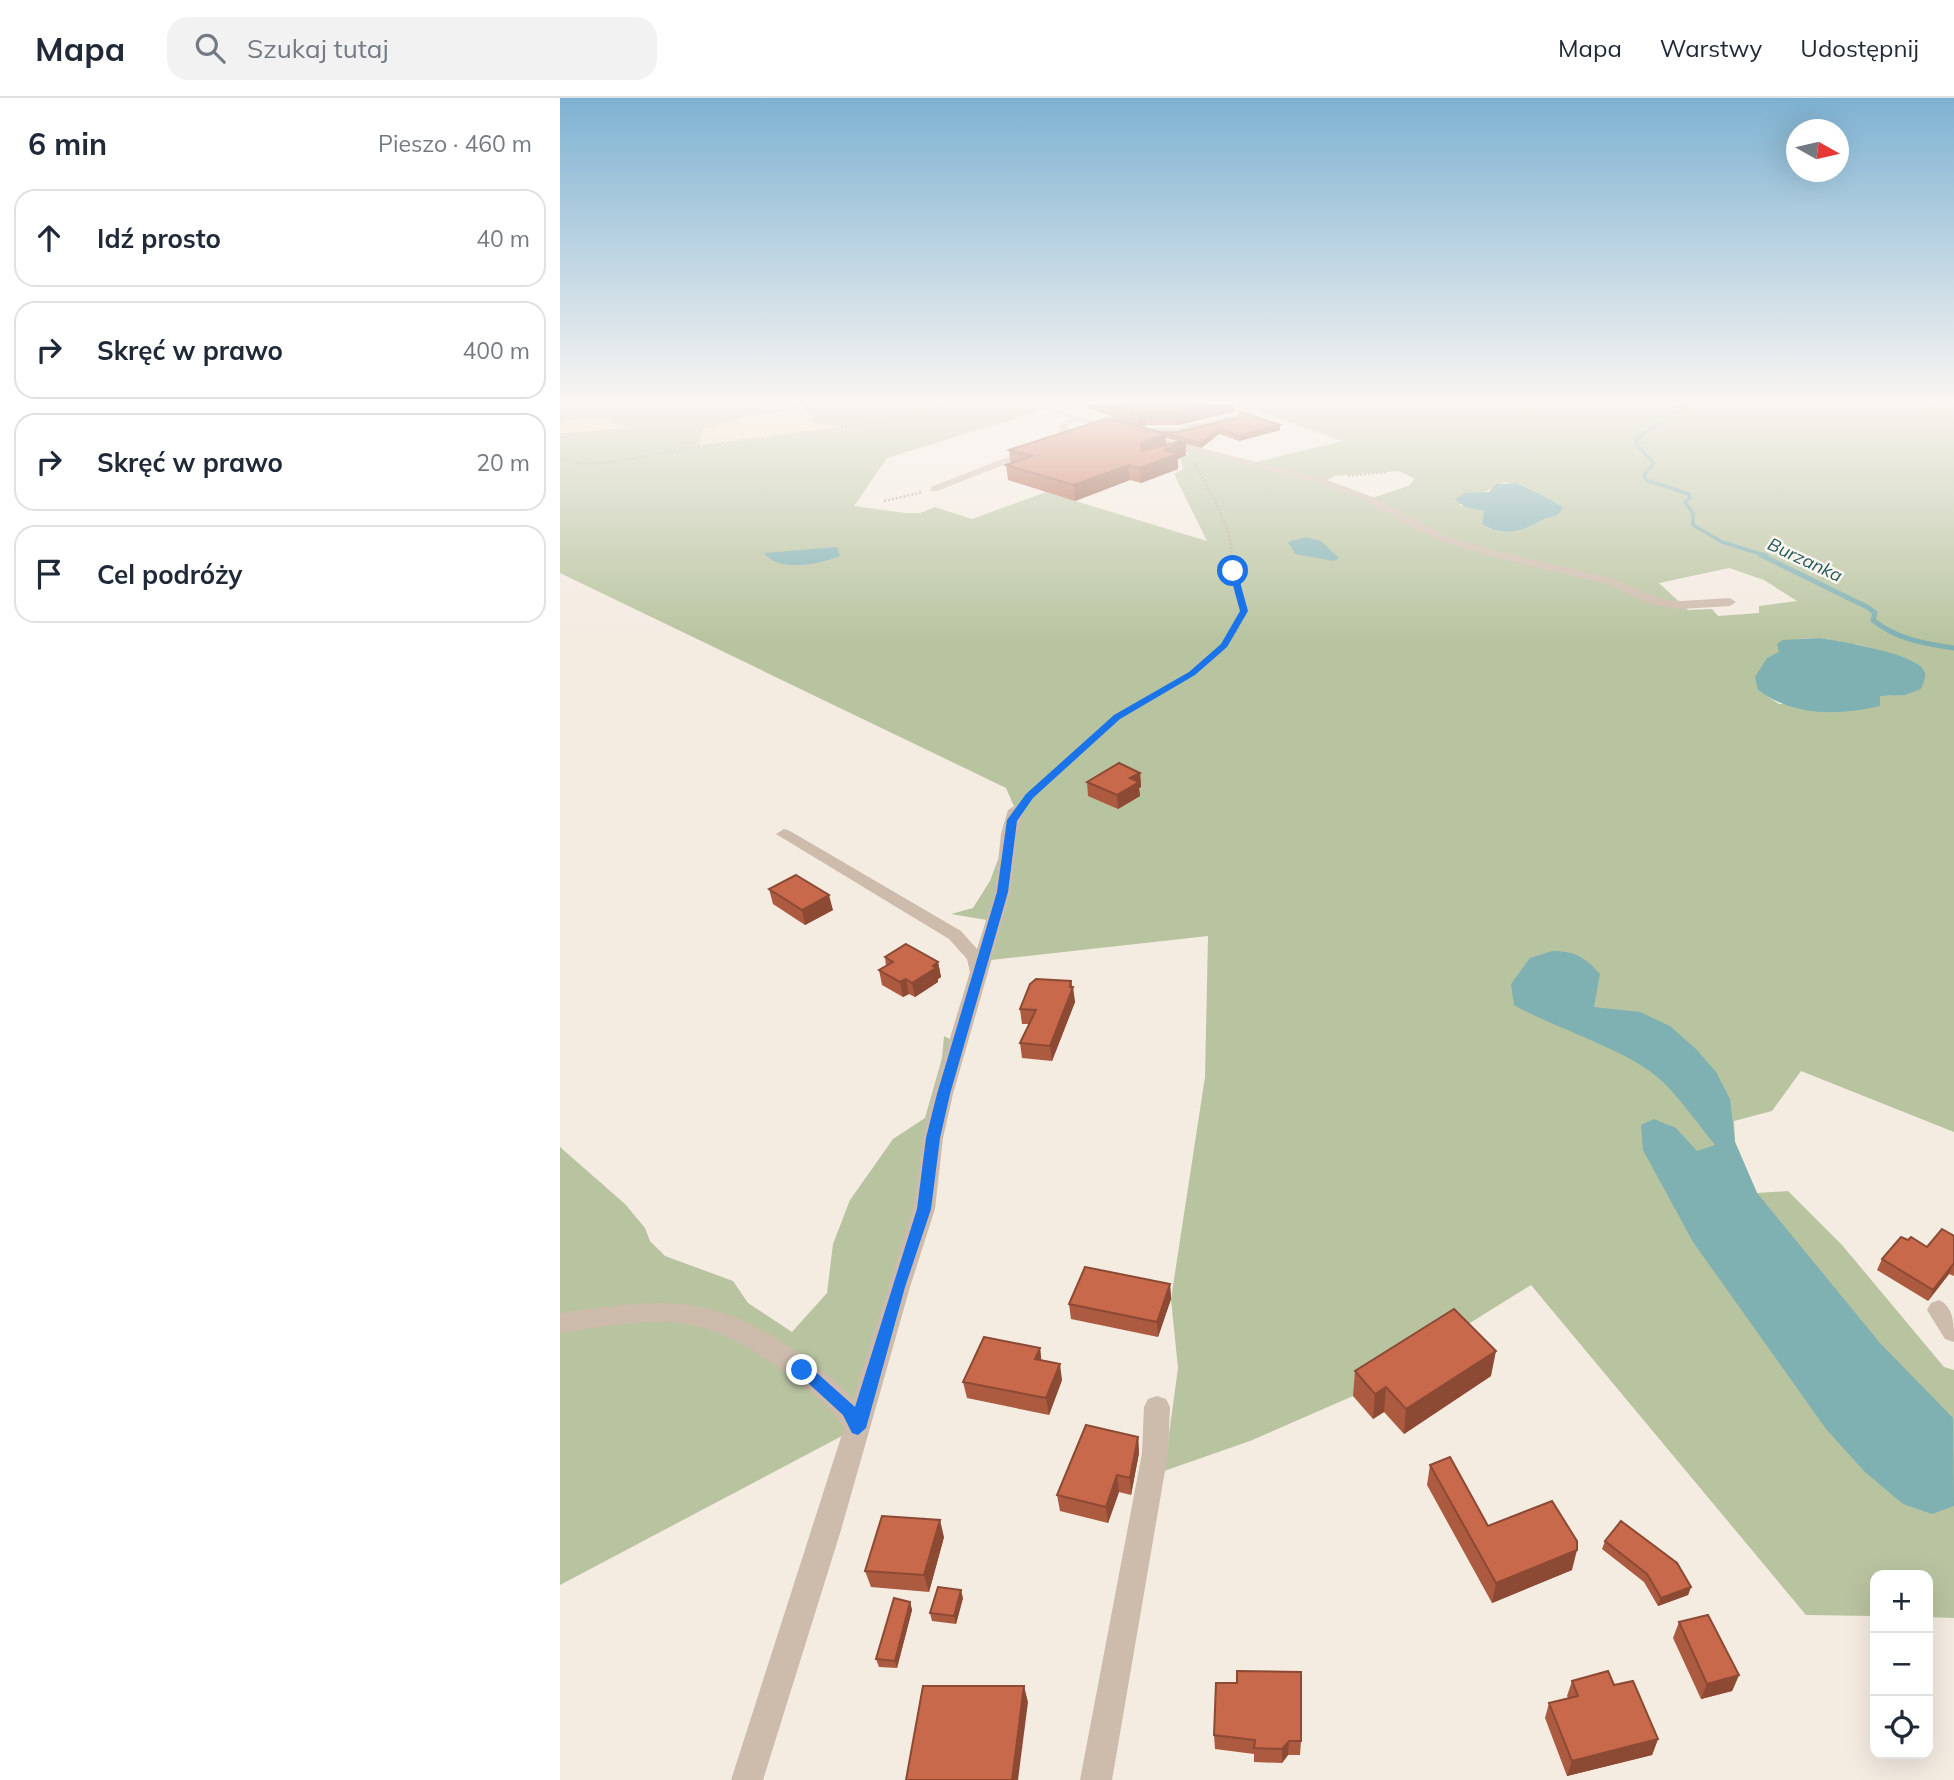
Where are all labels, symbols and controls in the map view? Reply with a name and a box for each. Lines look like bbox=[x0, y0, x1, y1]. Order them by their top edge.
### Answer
search box bbox=[167, 17, 657, 80]
text: Mapa bbox=[35, 28, 125, 69]
icon: search bbox=[191, 29, 229, 67]
text: Szukaj tutaj bbox=[247, 32, 389, 65]
text: Mapa bbox=[1558, 33, 1622, 63]
text: Warstwy bbox=[1660, 33, 1762, 63]
text: Udostępnij bbox=[1800, 33, 1919, 63]
north arrow bbox=[1786, 119, 1849, 182]
text: 6 min bbox=[28, 125, 107, 163]
text: Pieszo · 460 m bbox=[378, 129, 532, 158]
icon: ahead bbox=[30, 219, 68, 257]
text: Idź prosto bbox=[97, 222, 221, 255]
text: 40 m bbox=[476, 224, 530, 253]
icon: right bbox=[30, 331, 68, 369]
text: Skręć w prawo bbox=[97, 334, 283, 367]
text: 400 m bbox=[462, 336, 530, 365]
icon: right bbox=[30, 443, 68, 481]
text: Skręć w prawo bbox=[97, 446, 283, 479]
text: 20 m bbox=[476, 448, 530, 477]
water label: Burzanka bbox=[1764, 532, 1846, 587]
icon: arrive bbox=[30, 555, 68, 593]
route start bbox=[1217, 555, 1248, 586]
text: Cel podróży bbox=[97, 558, 242, 591]
route end bbox=[786, 1354, 817, 1385]
map controls bbox=[1870, 1570, 1933, 1759]
button: + bbox=[1870, 1570, 1933, 1633]
button: − bbox=[1870, 1633, 1933, 1696]
button: locate bbox=[1870, 1696, 1933, 1759]

